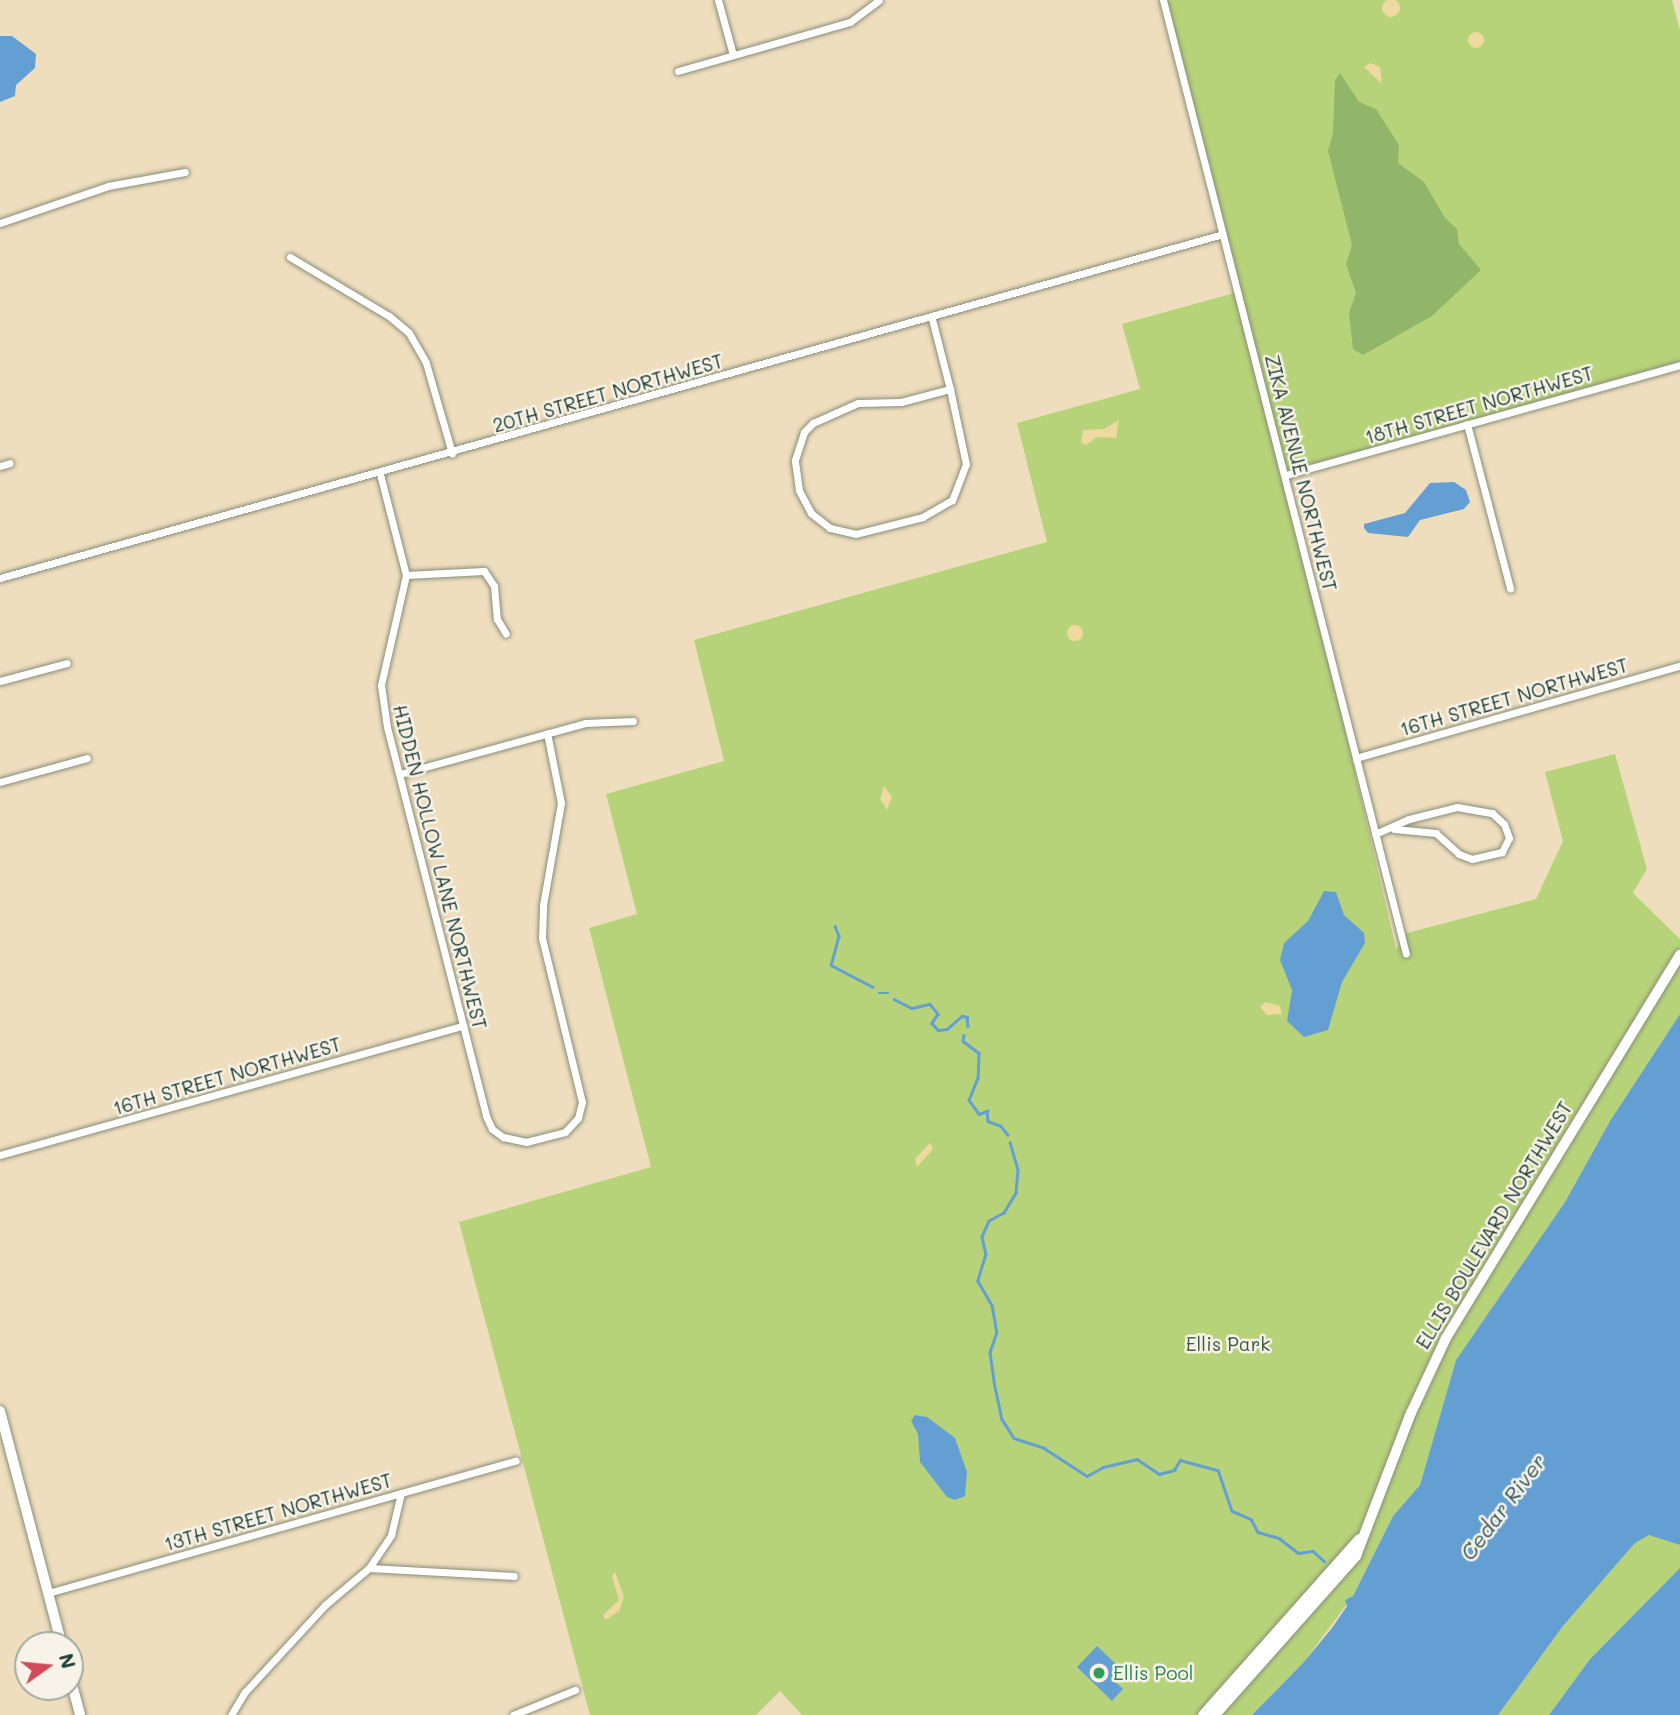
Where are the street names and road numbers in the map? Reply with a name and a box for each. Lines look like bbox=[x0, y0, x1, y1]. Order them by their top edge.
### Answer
street label: 20TH STREET NORTHWEST bbox=[490, 349, 726, 437]
street label: ZIKA AVENUE NORTHWEST bbox=[1261, 352, 1341, 594]
street label: 18TH STREET NORTHWEST bbox=[1362, 361, 1596, 449]
street label: 16TH STREET NORTHWEST bbox=[1397, 653, 1631, 741]
street label: HIDDEN HOLLOW LANE NORTHWEST bbox=[389, 702, 491, 1032]
street label: 16TH STREET NORTHWEST bbox=[110, 1032, 344, 1120]
street label: ELLIS BOULEVARD NORTHWEST bbox=[1411, 1097, 1577, 1353]
street label: 13TH STREET NORTHWEST bbox=[161, 1469, 395, 1555]

